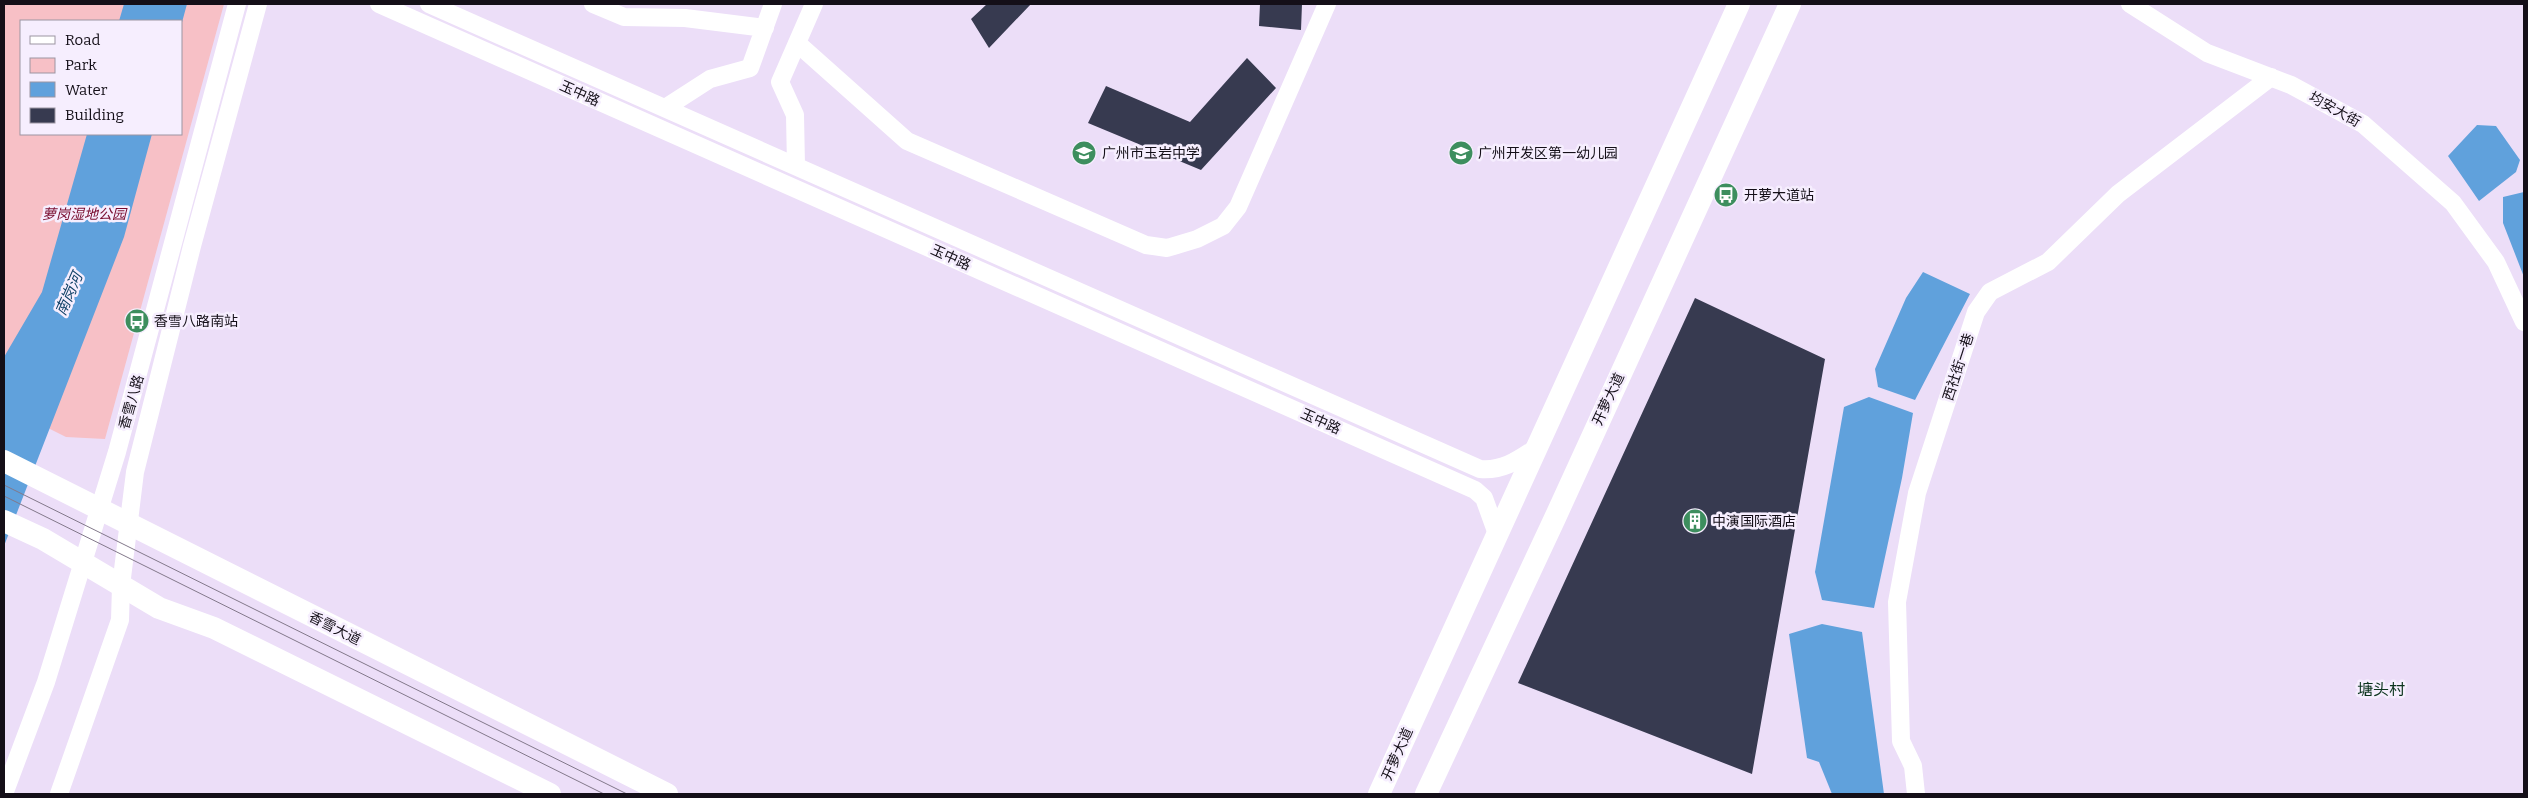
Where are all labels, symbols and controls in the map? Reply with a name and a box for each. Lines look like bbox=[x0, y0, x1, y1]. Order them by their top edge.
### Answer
legend bbox=[20, 20, 182, 135]
text: Road bbox=[65, 31, 100, 49]
text: Park bbox=[65, 56, 97, 74]
street label: 玉中路 bbox=[557, 77, 602, 110]
text: Water bbox=[65, 81, 108, 99]
street label: 均安大街 bbox=[2306, 88, 2363, 130]
text: Building bbox=[65, 106, 124, 124]
school or university icon: 广州市玉岩中学 bbox=[1071, 140, 1097, 166]
school or university icon: 广州开发区第一幼儿园 bbox=[1448, 140, 1474, 166]
place label: 广州市玉岩中学 bbox=[1102, 145, 1200, 162]
place label: 广州开发区第一幼儿园 bbox=[1478, 145, 1618, 162]
bus stop icon: 开萝大道站 bbox=[1713, 182, 1739, 208]
place label: 开萝大道站 bbox=[1744, 187, 1814, 204]
park label: 萝岗湿地公园 bbox=[42, 206, 128, 223]
street label: 玉中路 bbox=[928, 241, 973, 274]
water label: 南岗河 bbox=[52, 267, 88, 318]
bus stop icon: 香雪八路南站 bbox=[124, 308, 150, 334]
place label: 香雪八路南站 bbox=[154, 313, 238, 330]
street label: 西社街一巷 bbox=[1940, 331, 1977, 403]
street label: 开萝大道 bbox=[1589, 370, 1628, 428]
street label: 香雪八路 bbox=[116, 373, 147, 431]
street label: 玉中路 bbox=[1298, 405, 1343, 438]
building icon: 中演国际酒店 bbox=[1682, 508, 1708, 534]
place label: 中演国际酒店 bbox=[1712, 513, 1796, 530]
street label: 香雪大道 bbox=[306, 608, 364, 649]
district label: 塘头村 bbox=[2357, 680, 2405, 699]
street label: 开萝大道 bbox=[1378, 725, 1417, 783]

